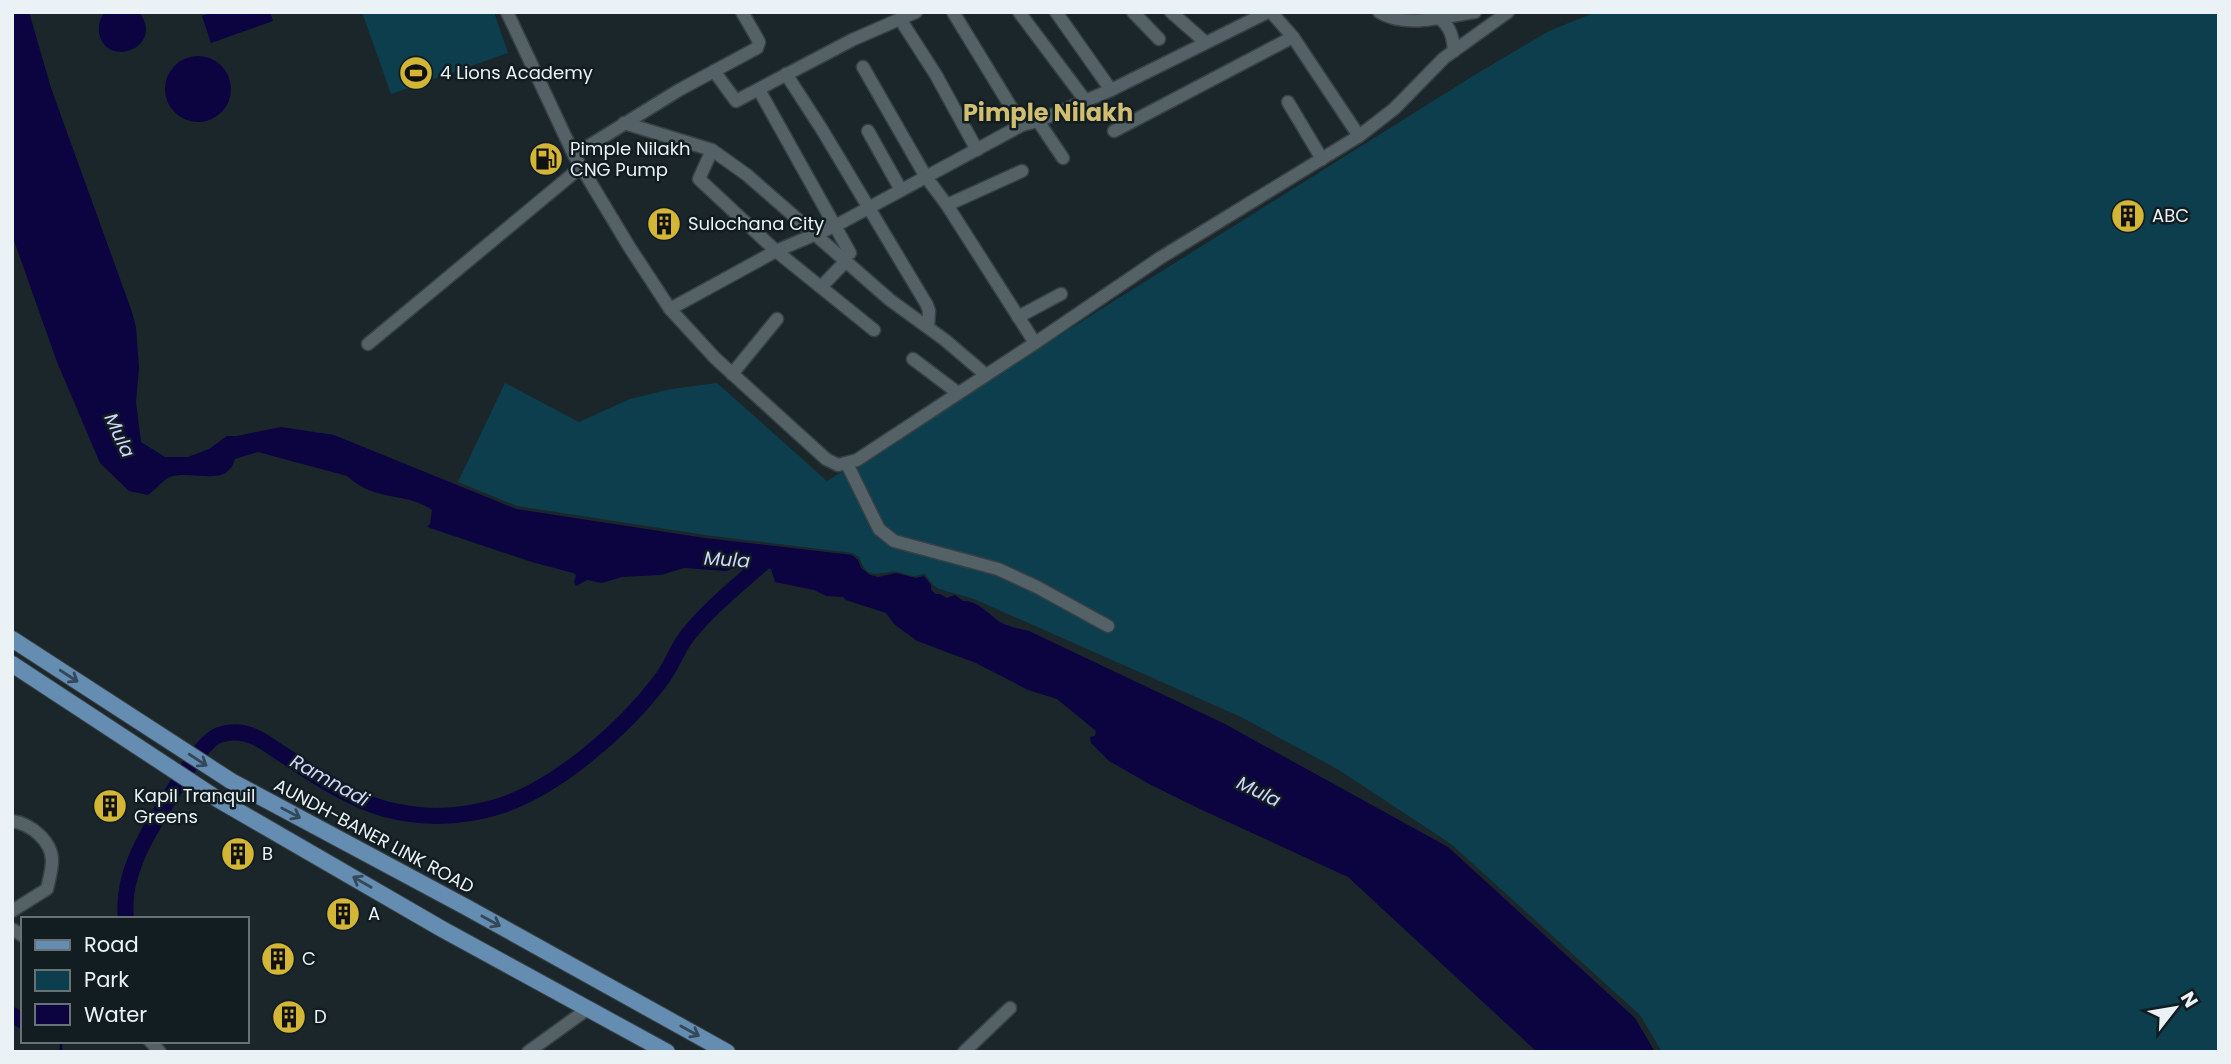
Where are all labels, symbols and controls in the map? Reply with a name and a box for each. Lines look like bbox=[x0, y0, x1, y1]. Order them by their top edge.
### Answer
sports icon: 4 Lions Academy bbox=[397, 54, 435, 92]
place label: 4 Lions Academy bbox=[440, 60, 593, 85]
district label: Pimple Nilakh bbox=[963, 96, 1133, 129]
place label: Pimple Nilakh CNG Pump bbox=[570, 136, 690, 182]
fuel station icon: Pimple Nilakh CNG Pump bbox=[527, 140, 565, 178]
building icon: ABC bbox=[2109, 197, 2147, 235]
place label: ABC bbox=[2152, 203, 2189, 228]
building icon: Sulochana City bbox=[645, 205, 683, 243]
place label: Sulochana City bbox=[688, 211, 824, 236]
water label: Mula bbox=[98, 409, 142, 462]
water label: Mula bbox=[703, 544, 751, 575]
one-way arrow bbox=[59, 670, 79, 684]
water label: Ramnadi bbox=[285, 748, 374, 813]
one-way arrow bbox=[188, 752, 207, 767]
water label: Mula bbox=[1232, 769, 1286, 814]
street label: AUNDH-BANER LINK ROAD bbox=[270, 772, 479, 899]
place label: Kapil Tranquil Greens bbox=[134, 783, 255, 829]
building icon: Kapil Tranquil Greens bbox=[91, 787, 129, 825]
one-way arrow bbox=[280, 807, 301, 820]
building icon: B bbox=[219, 835, 257, 873]
place label: B bbox=[262, 841, 273, 866]
one-way arrow bbox=[352, 875, 372, 889]
building icon: A bbox=[324, 895, 362, 933]
place label: A bbox=[368, 901, 380, 926]
one-way arrow bbox=[480, 915, 501, 928]
legend bbox=[21, 917, 248, 1043]
text: Road bbox=[84, 930, 139, 959]
building icon: C bbox=[259, 940, 297, 978]
place label: C bbox=[302, 946, 316, 971]
text: Park bbox=[84, 965, 129, 994]
north arrow bbox=[2140, 973, 2210, 1043]
text: N bbox=[2174, 986, 2204, 1013]
building icon: D bbox=[270, 998, 308, 1036]
text: Water bbox=[84, 1000, 147, 1029]
place label: D bbox=[314, 1004, 327, 1029]
one-way arrow bbox=[679, 1025, 700, 1038]

